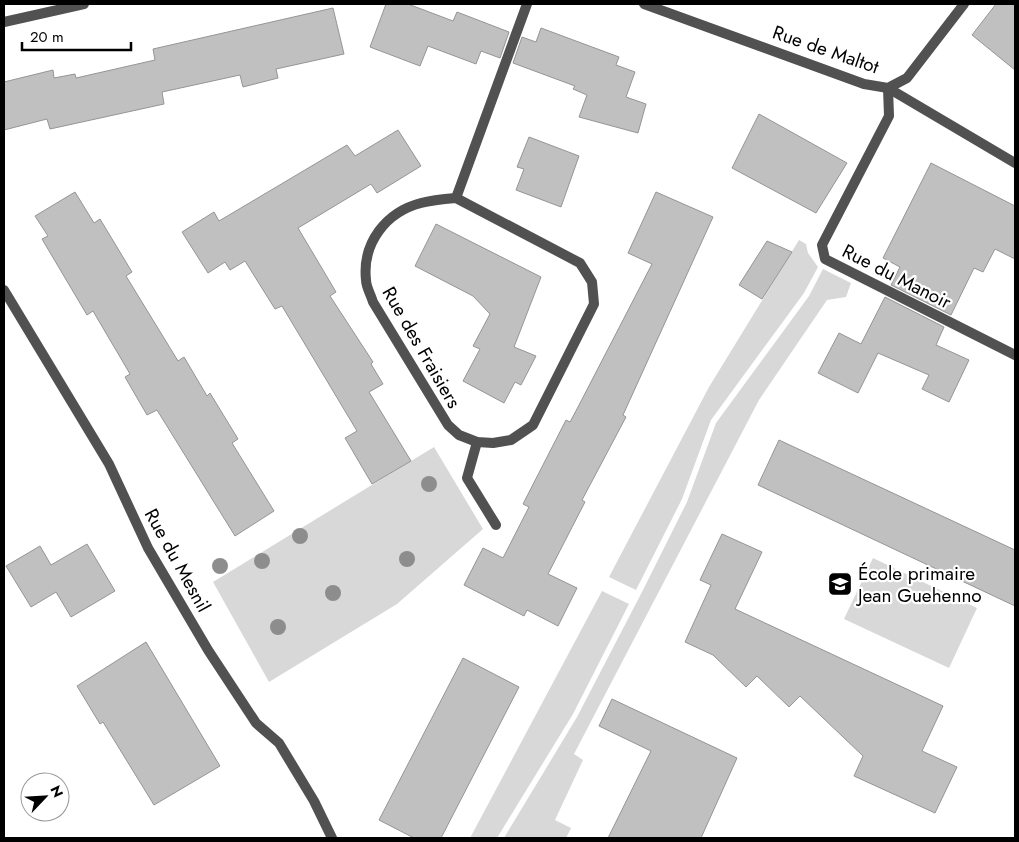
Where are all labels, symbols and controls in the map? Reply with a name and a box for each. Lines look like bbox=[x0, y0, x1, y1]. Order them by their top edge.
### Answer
street label: Rue de Maltot bbox=[769, 19, 883, 80]
scale bar bbox=[22, 20, 131, 52]
text: 20 m bbox=[30, 26, 64, 48]
street label: Rue du Manoir bbox=[838, 237, 956, 316]
street label: Rue des Fraisiers bbox=[376, 281, 468, 413]
street label: Rue du Mesnil bbox=[138, 504, 217, 617]
place label: École primaire Jean Guehenno bbox=[855, 560, 982, 609]
school or university icon: École primaire Jean Guehenno bbox=[827, 571, 853, 597]
north arrow bbox=[20, 772, 70, 822]
text: N bbox=[45, 782, 68, 801]

